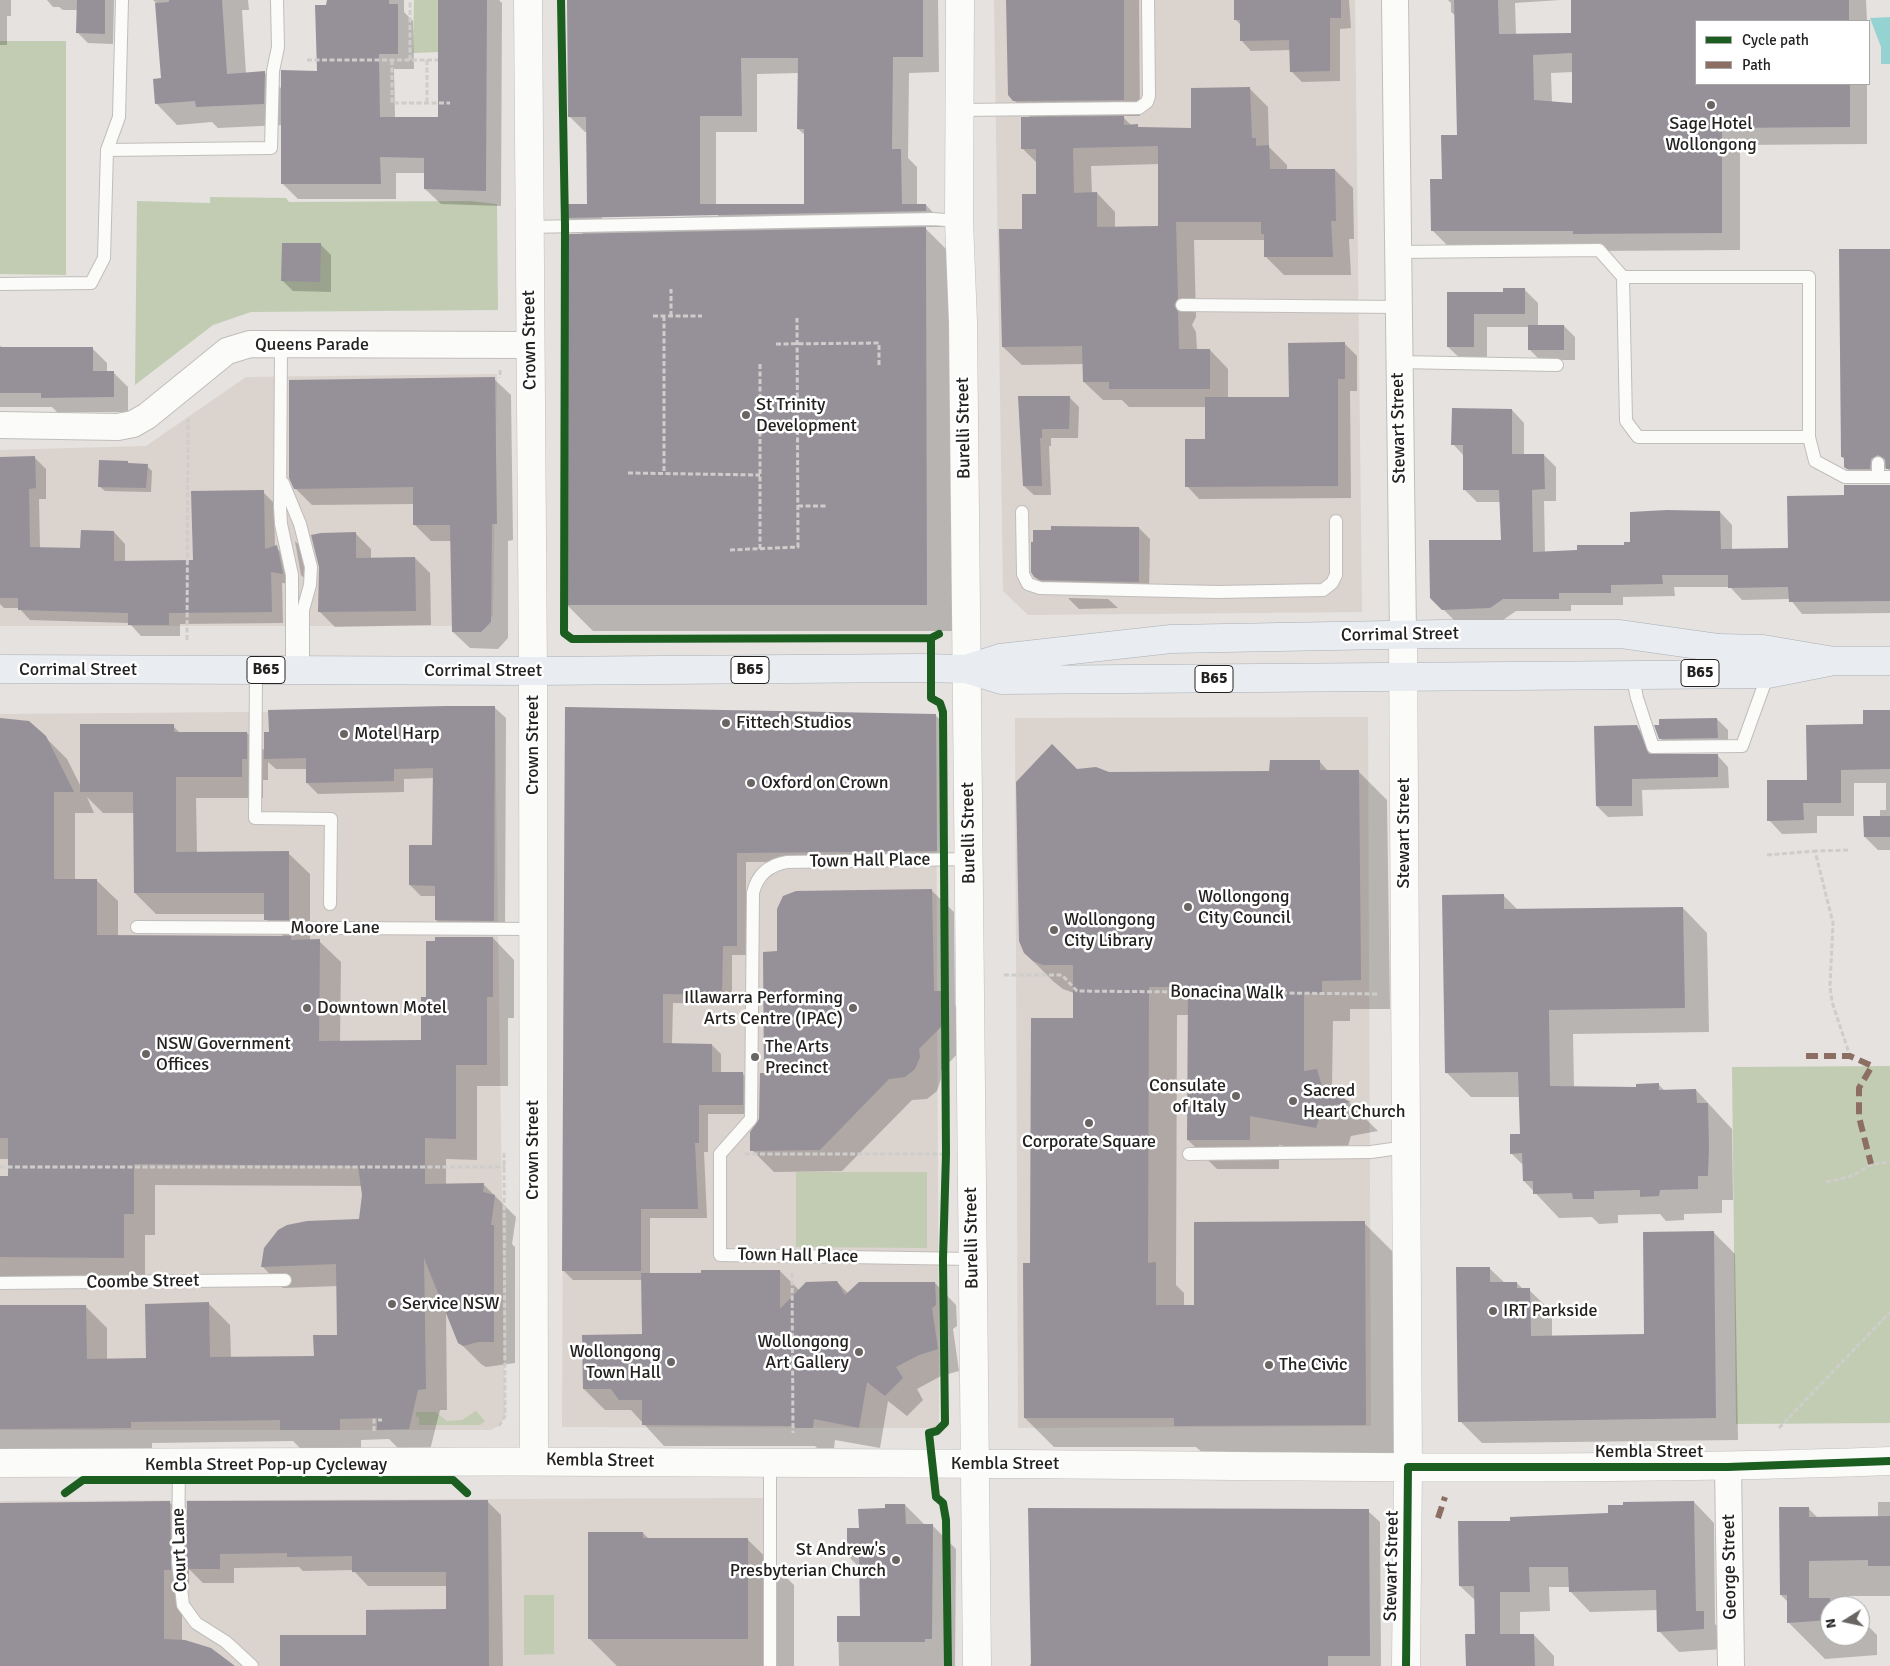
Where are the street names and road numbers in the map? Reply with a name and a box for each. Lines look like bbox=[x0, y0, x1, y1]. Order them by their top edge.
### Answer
street label: Crown Street bbox=[518, 290, 542, 390]
street label: Queens Parade bbox=[255, 334, 369, 356]
street label: Stewart Street bbox=[1387, 372, 1411, 484]
street label: Burelli Street bbox=[952, 377, 976, 479]
street label: Corrimal Street bbox=[1341, 623, 1459, 647]
road number: B65 bbox=[247, 656, 285, 684]
road number: B65 bbox=[731, 656, 769, 684]
street label: Corrimal Street bbox=[19, 659, 137, 681]
street label: Corrimal Street bbox=[424, 660, 542, 682]
road number: B65 bbox=[1681, 660, 1719, 686]
road number: B65 bbox=[1195, 666, 1233, 692]
street label: Crown Street bbox=[522, 695, 544, 795]
street label: Stewart Street bbox=[1393, 777, 1415, 889]
street label: Burelli Street bbox=[957, 782, 981, 884]
street label: Town Hall Place bbox=[809, 849, 931, 873]
street label: Moore Lane bbox=[290, 917, 380, 939]
street label: Bonacina Walk bbox=[1170, 981, 1284, 1005]
street label: Crown Street bbox=[522, 1100, 544, 1200]
street label: Burelli Street bbox=[960, 1187, 984, 1289]
street label: Town Hall Place bbox=[737, 1244, 859, 1268]
street label: Coombe Street bbox=[86, 1270, 200, 1294]
street label: Kembla Street bbox=[1595, 1441, 1703, 1463]
street label: Kembla Street bbox=[546, 1449, 654, 1473]
street label: Kembla Street bbox=[951, 1453, 1059, 1475]
street label: Kembla Street Pop-up Cycleway bbox=[145, 1454, 387, 1476]
street label: Court Lane bbox=[168, 1507, 192, 1593]
street label: Stewart Street bbox=[1380, 1510, 1404, 1622]
street label: George Street bbox=[1718, 1514, 1742, 1620]

